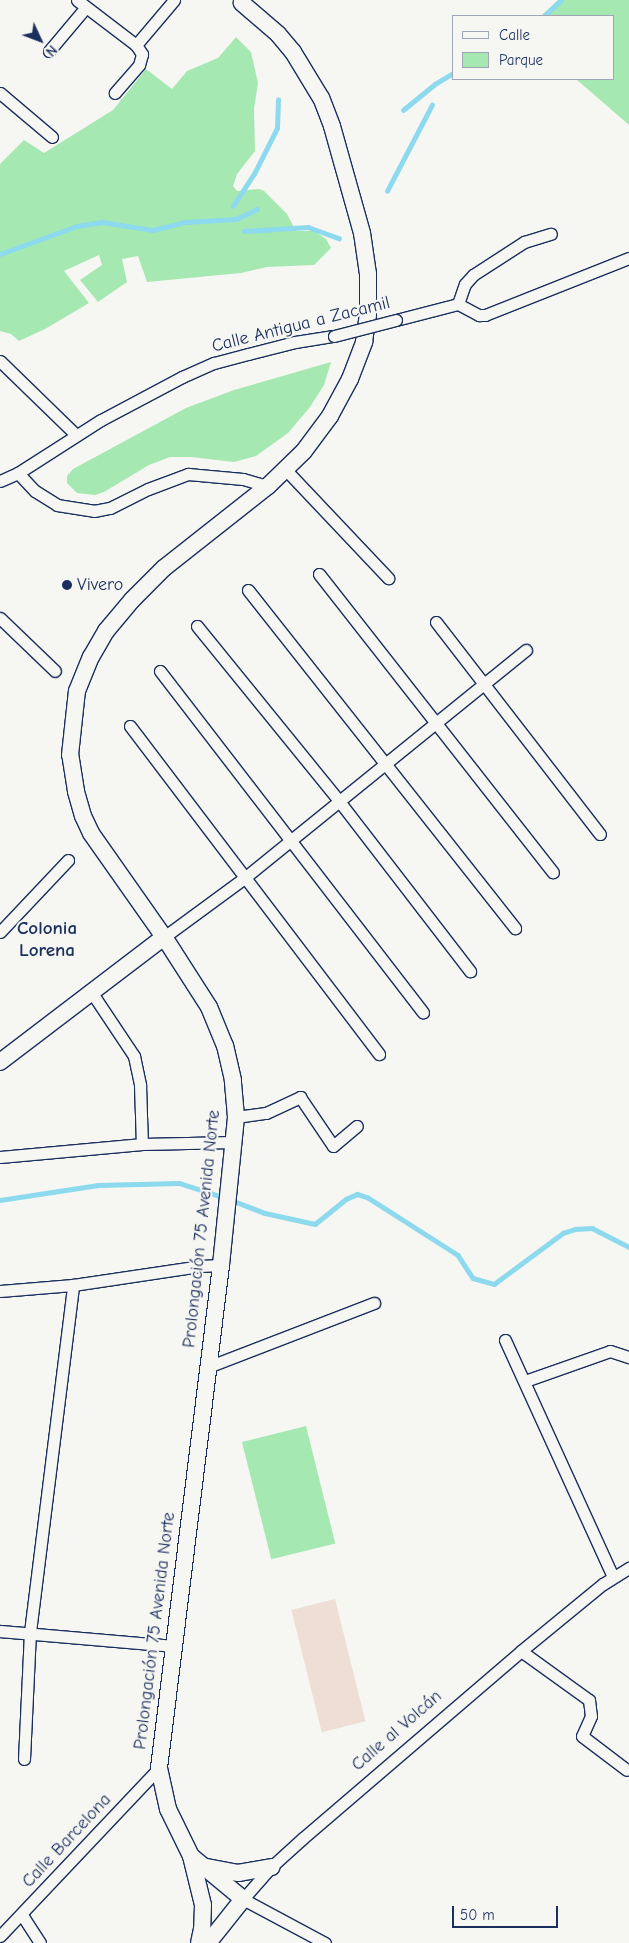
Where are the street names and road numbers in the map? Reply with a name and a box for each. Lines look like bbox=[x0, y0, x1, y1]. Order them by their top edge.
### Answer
street label: Calle Antigua a Zacamil bbox=[210, 292, 392, 358]
street label: Prolongación 75 Avenida Norte bbox=[179, 1109, 225, 1349]
street label: Prolongación 75 Avenida Norte bbox=[130, 1511, 180, 1751]
street label: Calle al Volcán bbox=[347, 1686, 447, 1776]
street label: Calle Barcelona bbox=[18, 1789, 116, 1893]

